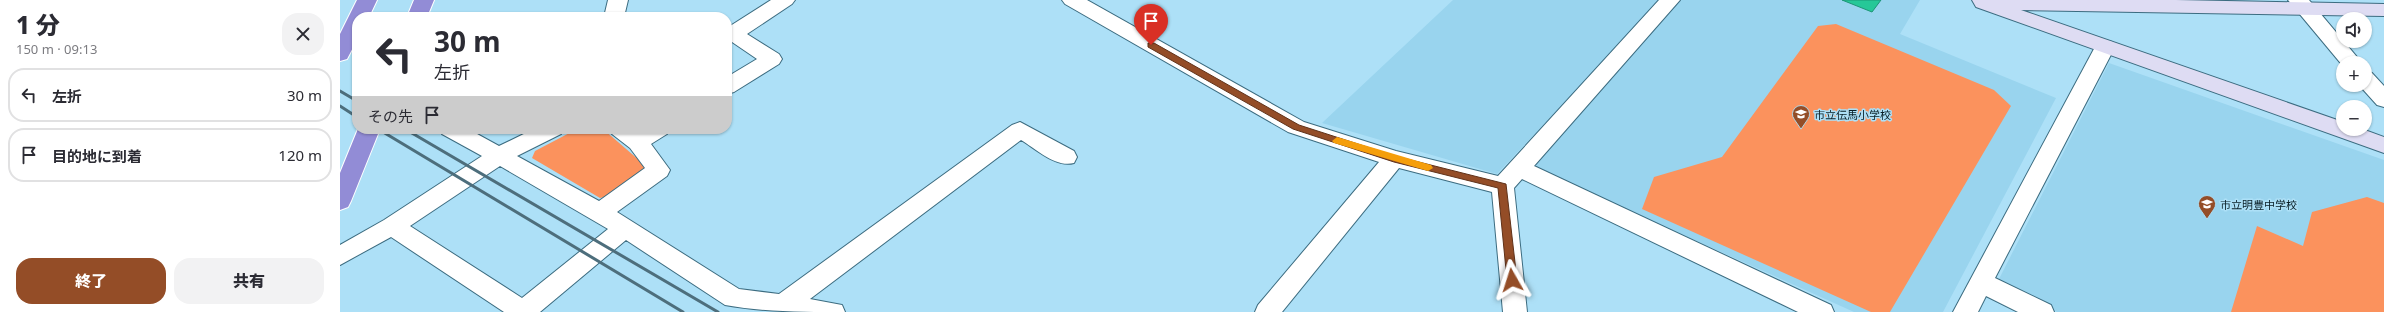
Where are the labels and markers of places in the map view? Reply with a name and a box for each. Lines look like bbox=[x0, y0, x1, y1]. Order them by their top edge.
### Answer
pin bbox=[1134, 4, 1168, 45]
school or university icon: 市立伝馬小学校 bbox=[1791, 104, 1811, 129]
place label: 市立伝馬小学校 bbox=[1814, 107, 1891, 122]
school or university icon: 市立明豊中学校 bbox=[2197, 194, 2217, 219]
place label: 市立明豊中学校 bbox=[2220, 197, 2297, 212]

